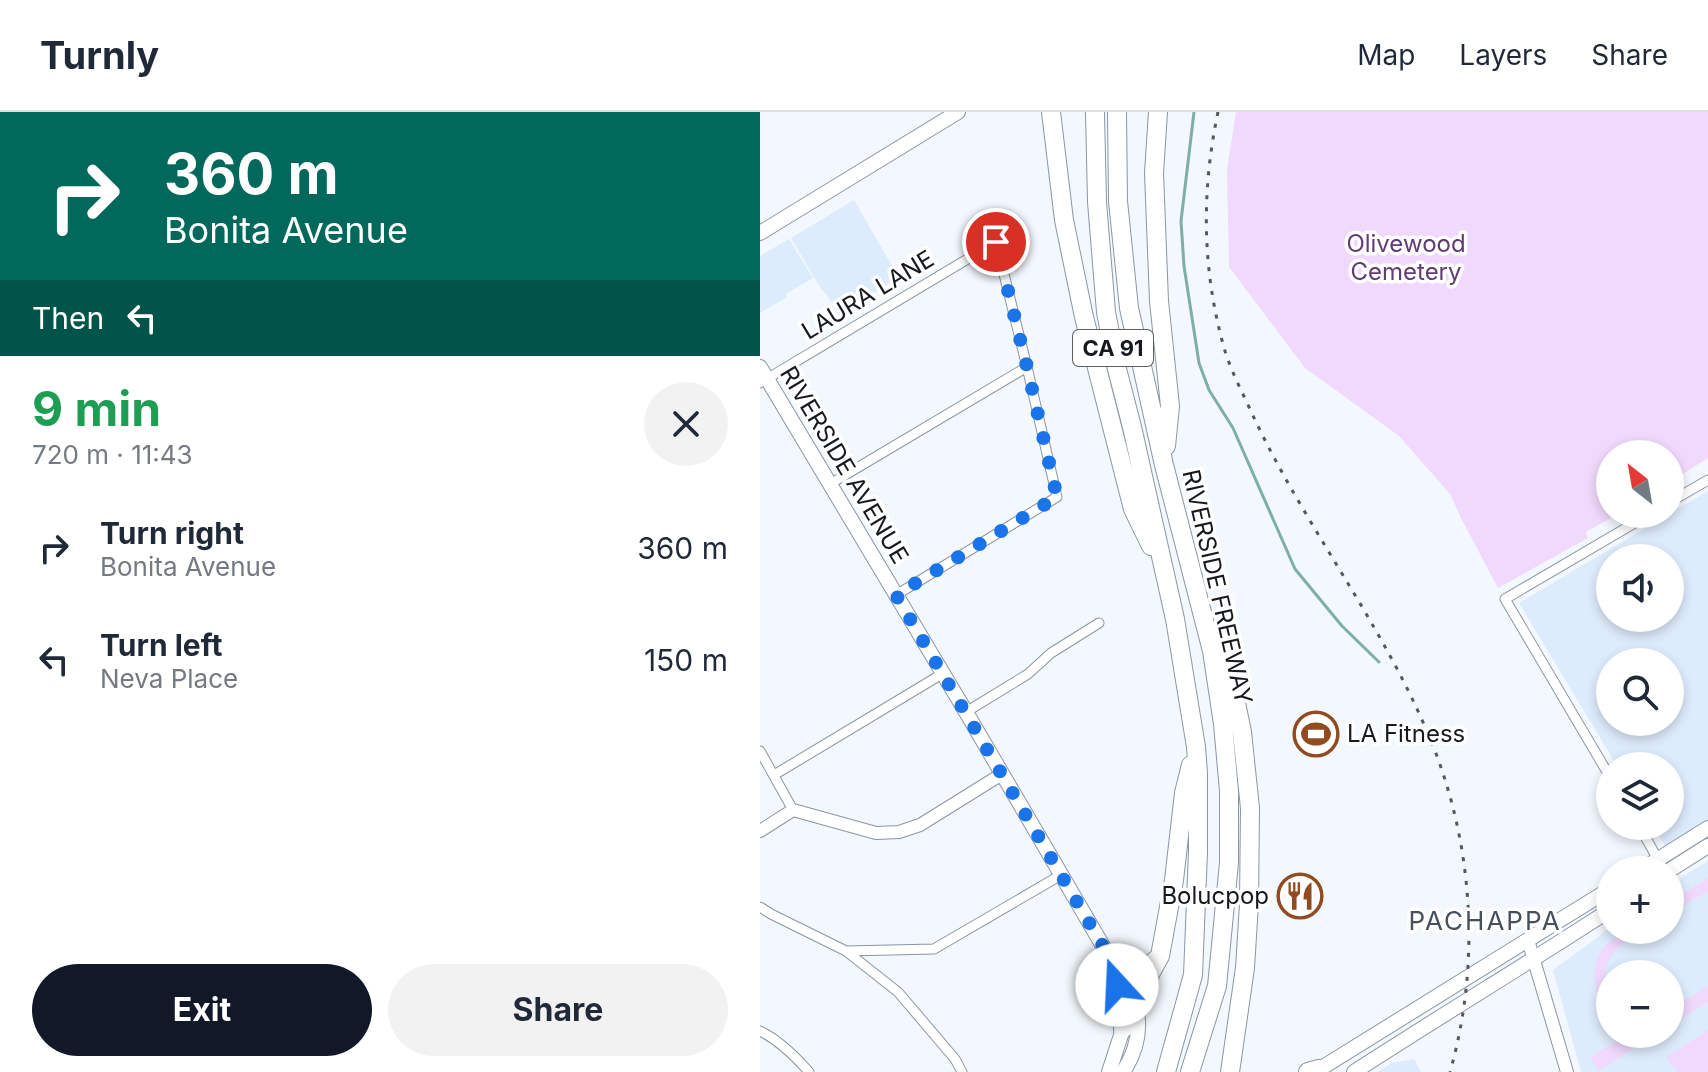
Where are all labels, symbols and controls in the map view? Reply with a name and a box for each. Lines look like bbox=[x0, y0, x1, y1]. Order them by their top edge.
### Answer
text: Turnly bbox=[40, 32, 159, 78]
text: Map bbox=[1357, 38, 1415, 72]
text: Layers bbox=[1459, 38, 1547, 72]
text: Share bbox=[1591, 38, 1668, 72]
text: 360 m bbox=[164, 140, 339, 208]
icon: right bbox=[32, 144, 136, 248]
text: Bonita Avenue bbox=[164, 208, 408, 252]
pin bbox=[962, 208, 1030, 276]
icon: arrive bbox=[974, 220, 1018, 264]
park label: Olivewood Cemetery bbox=[1346, 229, 1466, 286]
street label: LAURA LANE bbox=[796, 244, 939, 345]
icon: left bbox=[120, 296, 164, 340]
text: Then bbox=[32, 300, 104, 336]
road number: CA 91 bbox=[1073, 330, 1153, 366]
street label: RIVERSIDE AVENUE bbox=[774, 361, 915, 569]
text: 9 min bbox=[32, 379, 161, 438]
button: close bbox=[644, 382, 728, 466]
text: 720 m · 11:43 bbox=[32, 439, 193, 470]
north arrow bbox=[1596, 440, 1684, 528]
map controls bbox=[1596, 440, 1684, 1048]
street label: RIVERSIDE FREEWAY bbox=[1176, 466, 1259, 707]
text: Turn right bbox=[100, 515, 244, 551]
icon: right bbox=[32, 526, 76, 570]
text: 360 m bbox=[637, 530, 728, 566]
button: sound bbox=[1596, 544, 1684, 632]
text: Bonita Avenue bbox=[100, 551, 276, 582]
text: Turn left bbox=[100, 627, 222, 663]
icon: left bbox=[32, 638, 76, 682]
text: 150 m bbox=[644, 642, 728, 678]
button: search bbox=[1596, 648, 1684, 736]
text: Neva Place bbox=[100, 663, 238, 694]
sports icon: LA Fitness bbox=[1292, 710, 1340, 758]
place label: LA Fitness bbox=[1347, 719, 1465, 748]
button: layers bbox=[1596, 752, 1684, 840]
button: + bbox=[1596, 856, 1684, 944]
restaurant icon: Bolucpop bbox=[1276, 872, 1324, 920]
place label: Bolucpop bbox=[1161, 881, 1269, 910]
district label: PACHAPPA bbox=[1408, 905, 1562, 936]
position arrow bbox=[1075, 943, 1159, 1027]
button: − bbox=[1596, 960, 1684, 1048]
button: Exit bbox=[32, 964, 372, 1056]
button: Share bbox=[388, 964, 728, 1056]

